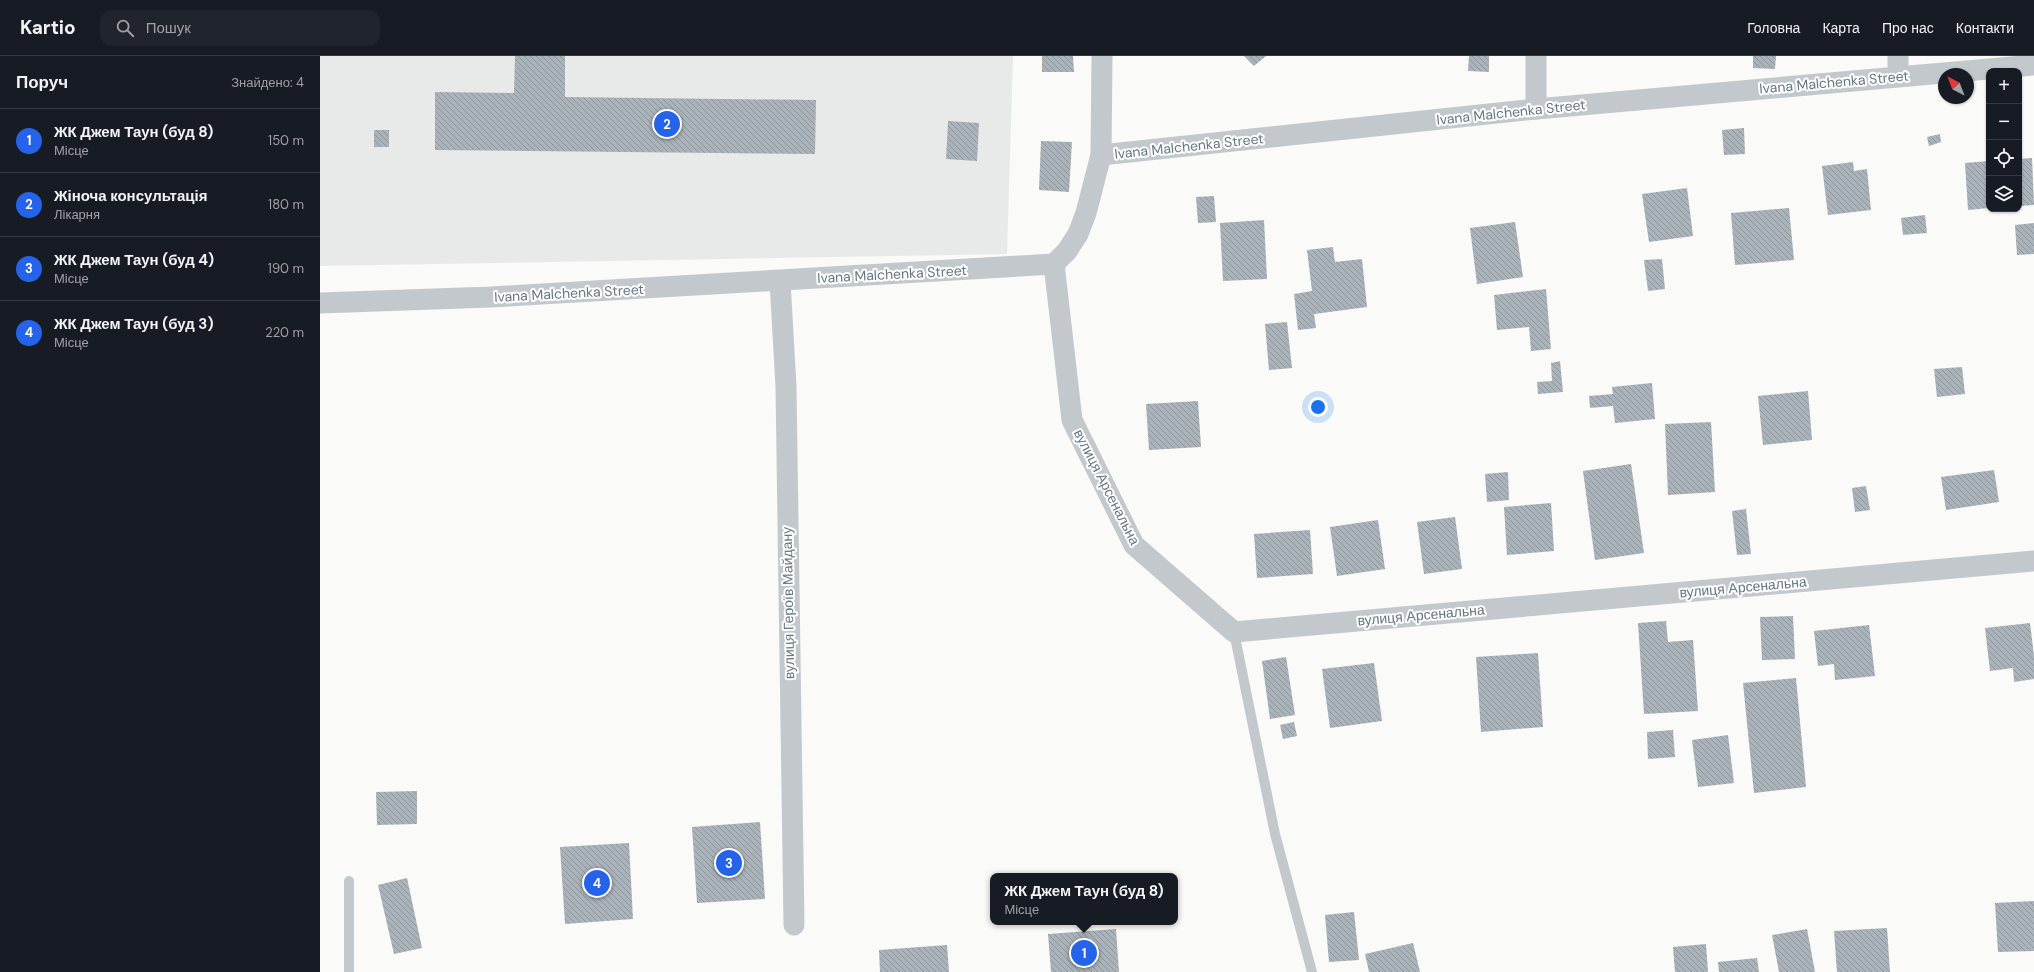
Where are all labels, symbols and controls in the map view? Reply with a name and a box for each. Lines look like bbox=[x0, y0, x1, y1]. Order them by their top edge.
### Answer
search box bbox=[100, 10, 380, 46]
text: Kartio bbox=[20, 15, 76, 40]
icon: search bbox=[114, 17, 136, 39]
text: Пошук bbox=[146, 18, 191, 38]
text: Головна bbox=[1747, 19, 1800, 37]
text: Карта bbox=[1822, 19, 1860, 37]
text: Про нас bbox=[1882, 19, 1934, 37]
text: Контакти bbox=[1956, 19, 2014, 37]
street label: Ivana Malchenka Street bbox=[1759, 67, 1909, 97]
north arrow bbox=[1938, 68, 1974, 104]
map controls bbox=[1986, 68, 2022, 212]
button: + bbox=[1986, 68, 2022, 104]
text: Поруч bbox=[16, 71, 68, 93]
text: Знайдено: 4 bbox=[231, 74, 304, 91]
street label: Ivana Malchenka Street bbox=[1436, 95, 1586, 129]
button: − bbox=[1986, 104, 2022, 140]
pin: 2 bbox=[654, 109, 680, 139]
text: ЖК Джем Таун (буд 8) bbox=[54, 122, 213, 142]
street label: Ivana Malchenka Street bbox=[1114, 129, 1264, 163]
text: 1 bbox=[27, 132, 31, 149]
text: 150 m bbox=[268, 132, 304, 149]
button: locate bbox=[1986, 140, 2022, 176]
text: Місце bbox=[54, 142, 89, 159]
button: layers bbox=[1986, 176, 2022, 212]
text: Жіноча консультація bbox=[54, 186, 207, 206]
text: 2 bbox=[25, 196, 33, 213]
text: 180 m bbox=[268, 196, 304, 213]
text: Лікарня bbox=[54, 206, 100, 223]
text: ЖК Джем Таун (буд 4) bbox=[54, 250, 214, 270]
text: 3 bbox=[25, 260, 33, 277]
text: 190 m bbox=[268, 260, 304, 277]
street label: Ivana Malchenka Street bbox=[817, 261, 967, 287]
text: Місце bbox=[54, 270, 89, 287]
street label: Ivana Malchenka Street bbox=[494, 280, 644, 306]
text: ЖК Джем Таун (буд 3) bbox=[54, 314, 213, 334]
text: 4 bbox=[25, 324, 33, 341]
text: 220 m bbox=[265, 324, 304, 341]
text: Місце bbox=[54, 334, 89, 351]
your location bbox=[1308, 397, 1328, 417]
street label: вулиця Арсенальна bbox=[1070, 426, 1144, 548]
street label: вулиця Героїв Майдану bbox=[778, 527, 798, 679]
street label: вулиця Арсенальна bbox=[1679, 572, 1808, 602]
street label: вулиця Арсенальна bbox=[1357, 600, 1486, 630]
pin: 3 bbox=[716, 848, 742, 878]
pin: 4 bbox=[584, 868, 610, 898]
popup bbox=[990, 873, 1178, 925]
text: ЖК Джем Таун (буд 8) bbox=[1004, 881, 1164, 901]
text: Місце bbox=[1004, 901, 1039, 918]
pin: 1 bbox=[1071, 938, 1097, 968]

